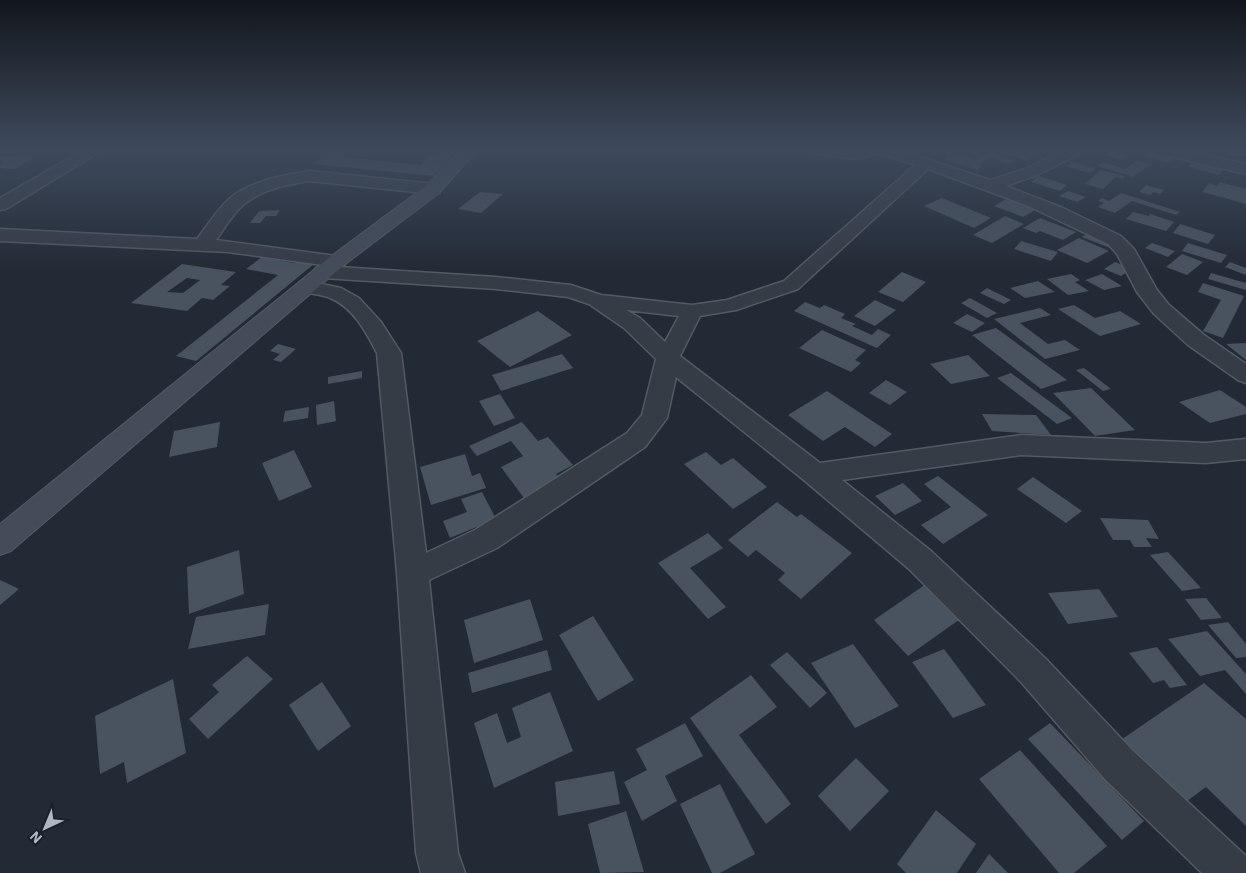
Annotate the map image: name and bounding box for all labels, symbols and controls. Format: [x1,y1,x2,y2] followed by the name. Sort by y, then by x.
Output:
[20,803,70,853] north arrow
[26,827,46,847] text: N

